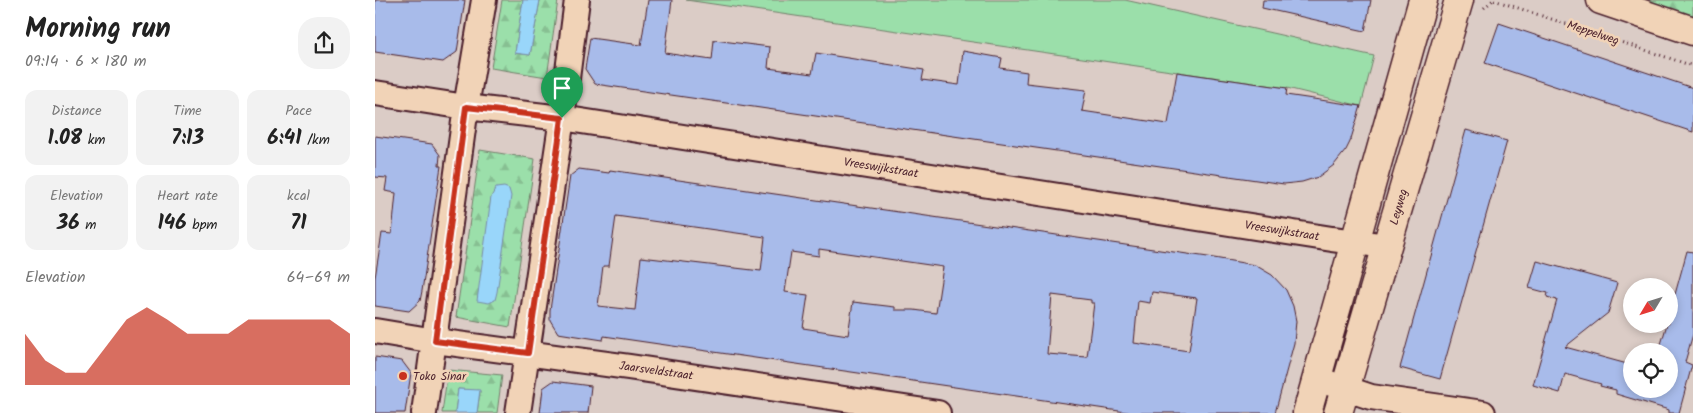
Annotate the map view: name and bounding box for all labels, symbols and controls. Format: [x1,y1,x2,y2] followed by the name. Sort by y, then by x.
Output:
[25,7,171,52] text: Morning run
[1564,16,1622,50] street label: Meppelweg
[298,17,350,69] button: share
[25,49,147,74] text: 09:14 · 6 × 180 m
[541,67,583,118] pin
[548,74,576,102] icon: arrive
[51,100,102,122] text: Distance
[173,100,202,122] text: Time
[285,100,312,122] text: Pace
[48,122,82,155] text: 1.08
[171,122,204,155] text: 7:13
[267,122,302,155] text: 6:41
[82,129,105,151] text: km
[302,129,330,151] text: /km
[842,153,920,183] street label: Vreeswijkstraat
[50,185,103,207] text: Elevation
[157,185,218,207] text: Heart rate
[287,185,310,207] text: kcal
[1385,186,1413,227] street label: Leyweg
[57,207,80,240] text: 36
[158,207,187,240] text: 146
[290,207,307,240] text: 71
[80,214,96,236] text: m
[187,214,217,236] text: bpm
[1243,216,1321,246] street label: Vreeswijkstraat
[25,265,86,290] text: Elevation
[287,265,350,290] text: 64–69 m
[1623,278,1677,332] north arrow
[1623,278,1678,398] map controls
[1623,343,1678,398] button: locate
[618,356,695,386] street label: Jaarsveldstraat
[413,367,467,386] place label: Toko Sinar
[397,370,409,382] marker: Toko Sinar

